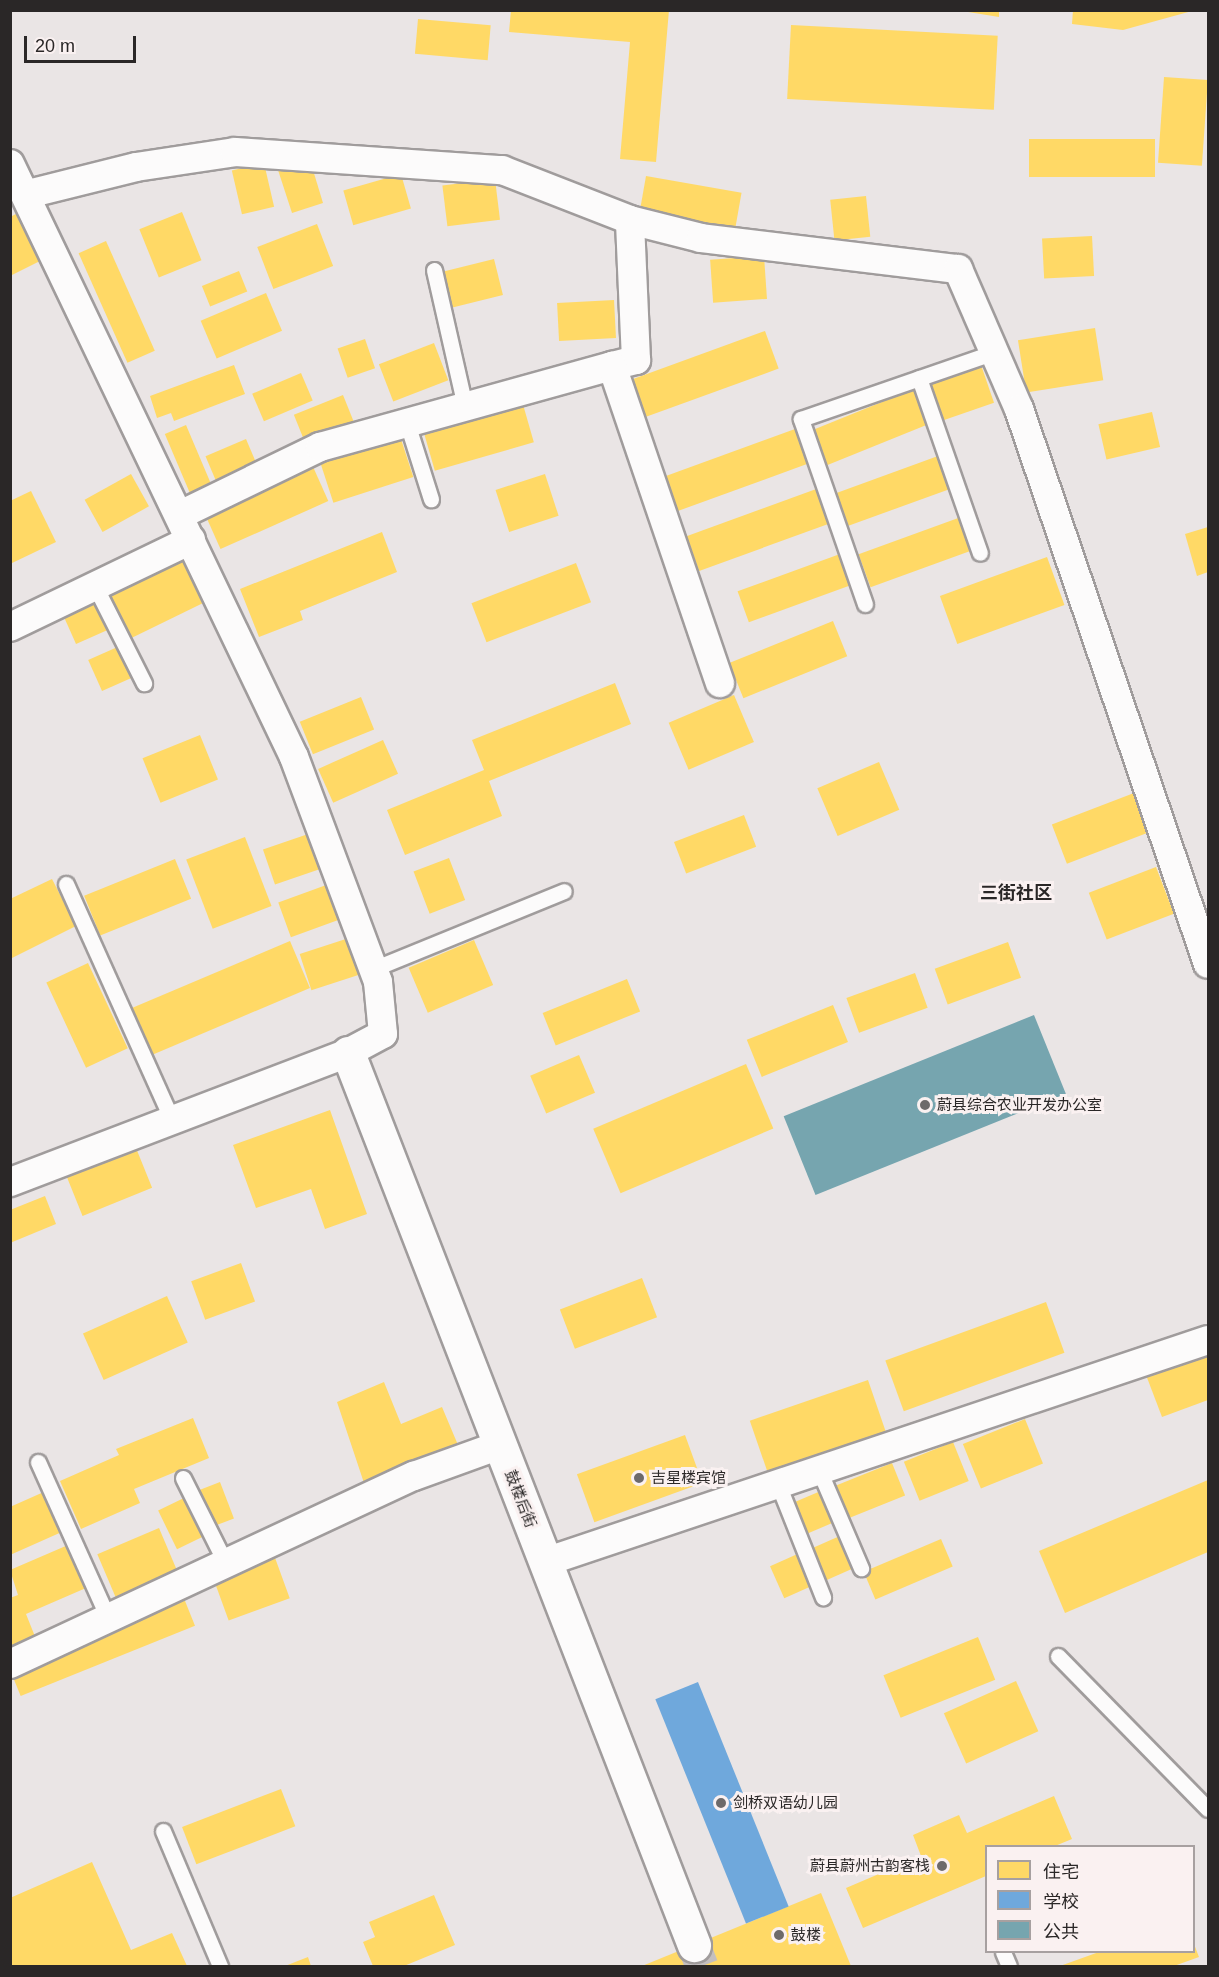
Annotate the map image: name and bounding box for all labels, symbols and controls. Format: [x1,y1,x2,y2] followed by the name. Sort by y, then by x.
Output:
[27,24,140,62] scale bar
[35,36,75,56] text: 20 m
[980,882,1052,904] district label: 三街社区
[937,1096,1102,1114] place label: 蔚县综合农业开发办公室
[918,1098,932,1112] marker: 蔚县综合农业开发办公室
[502,1468,540,1530] street label: 鼓楼后街
[651,1469,726,1487] place label: 吉星楼宾馆
[632,1471,646,1485] marker: 吉星楼宾馆
[733,1794,838,1812] place label: 剑桥双语幼儿园
[714,1796,728,1810] marker: 剑桥双语幼儿园
[985,1845,1195,1953] legend
[810,1857,930,1875] place label: 蔚县蔚州古韵客栈
[935,1859,949,1873] marker: 蔚县蔚州古韵客栈
[1043,1862,1079,1882] text: 住宅
[1043,1892,1079,1912] text: 学校
[1043,1922,1079,1942] text: 公共
[791,1926,821,1944] place label: 鼓楼
[772,1928,786,1942] marker: 鼓楼

